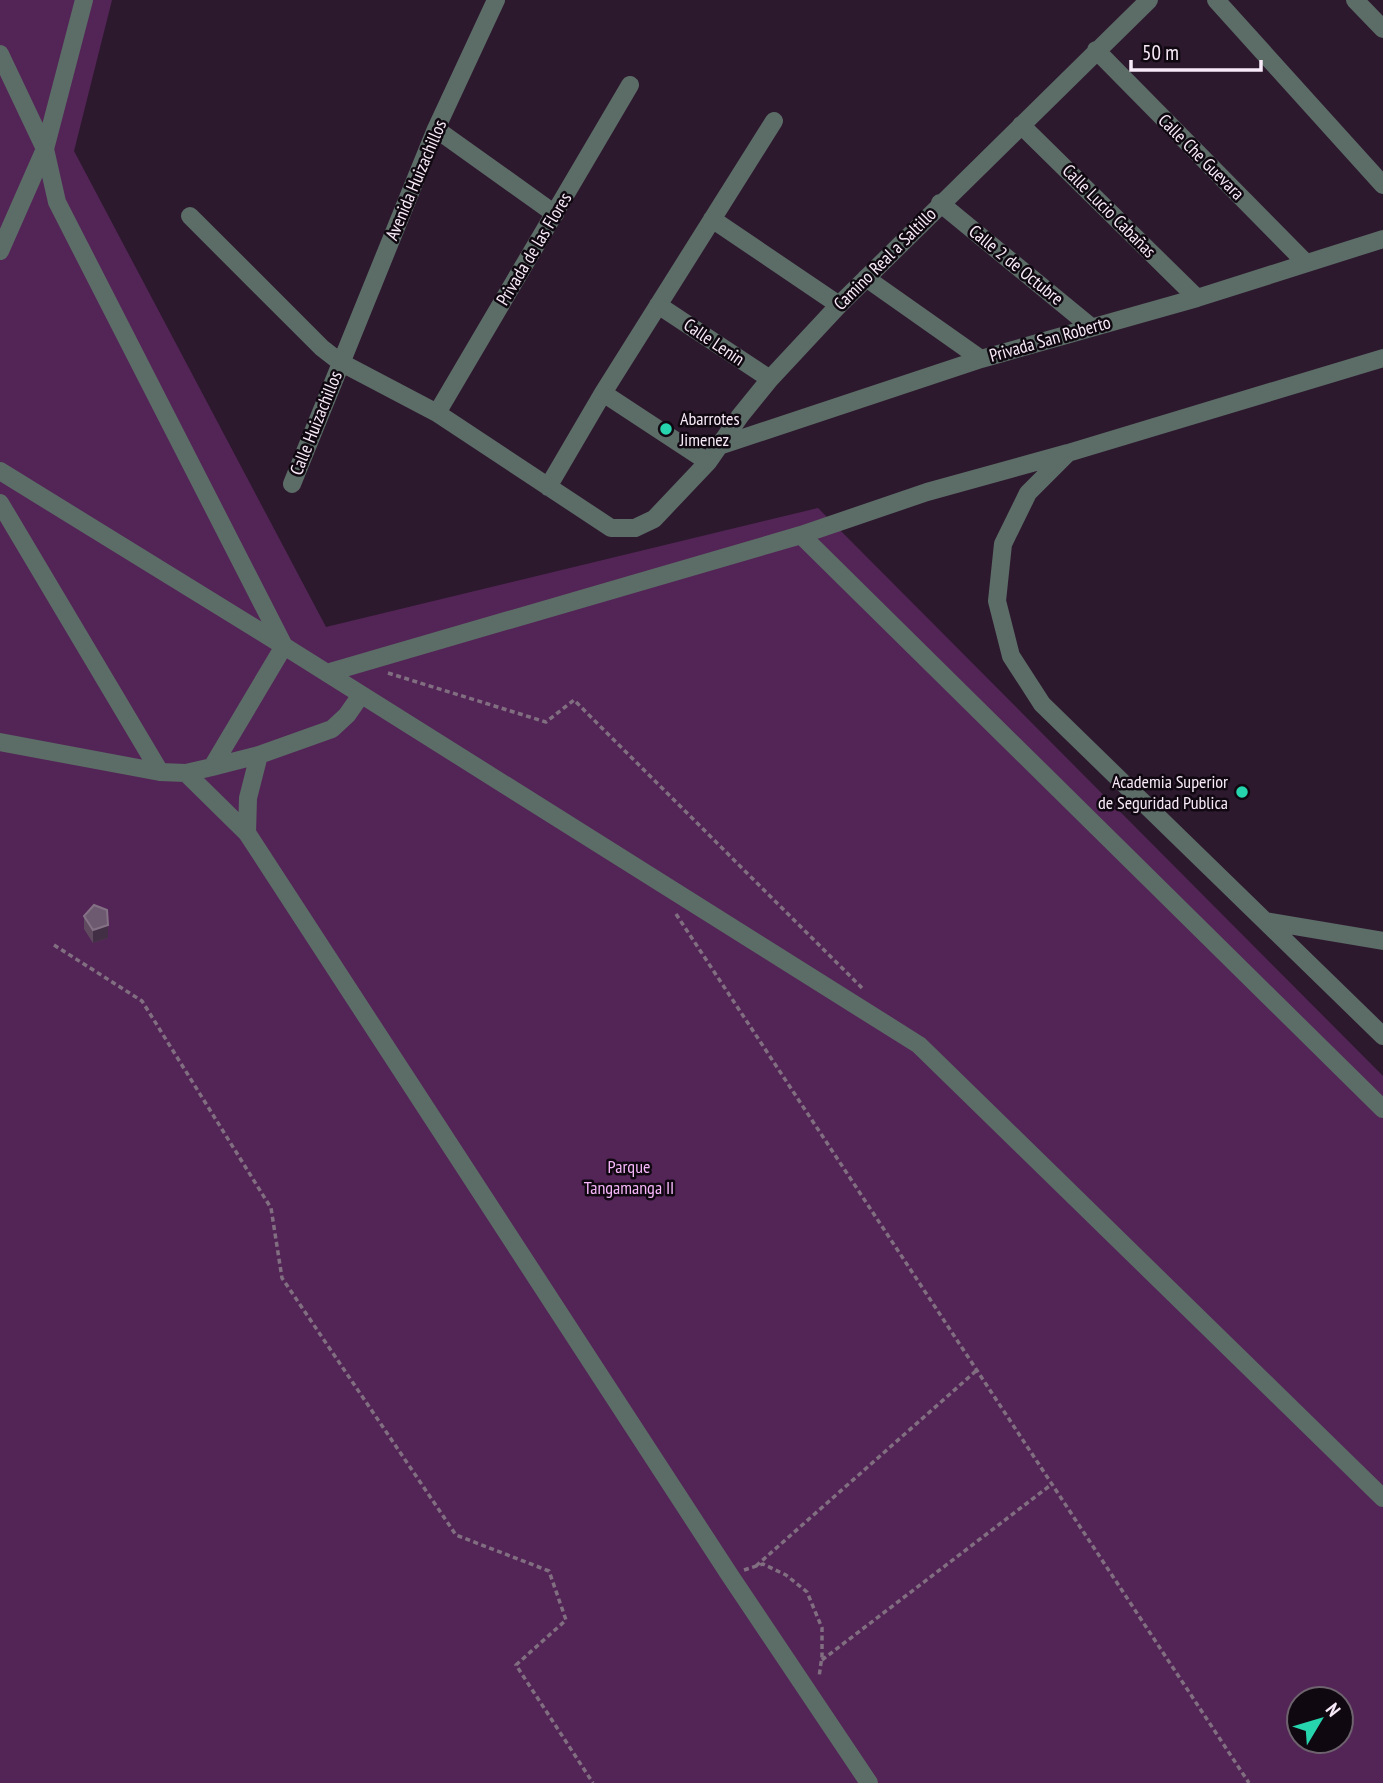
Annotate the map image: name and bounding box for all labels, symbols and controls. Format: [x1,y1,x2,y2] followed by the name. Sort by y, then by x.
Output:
[1131,28,1260,72] scale bar
[1142,39,1179,66] text: 50 m
[1153,109,1249,205] street label: Calle Che Guevara
[380,116,451,243] street label: Avenida Huizachillos
[1058,159,1161,262] street label: Calle Lucio Cabañas
[491,188,576,309] street label: Privada de las Flores
[828,202,941,315] street label: Camino Real a Saltillo
[964,219,1068,310] street label: Calle 2 de Octubre
[987,310,1113,367] street label: Privada San Roberto
[679,313,749,370] street label: Calle Lenin
[284,367,347,478] street label: Calle Huizachillos
[679,407,740,451] place label: Abarrotes Jimenez
[658,421,674,437] marker: Abarrotes Jimenez
[1098,770,1228,814] place label: Academia Superior de Seguridad Publica
[1234,784,1250,800] marker: Academia Superior de Seguridad Publica
[584,1155,674,1199] park label: Parque Tangamanga II
[1285,1685,1355,1755] north arrow
[1321,1698,1346,1721] text: N

